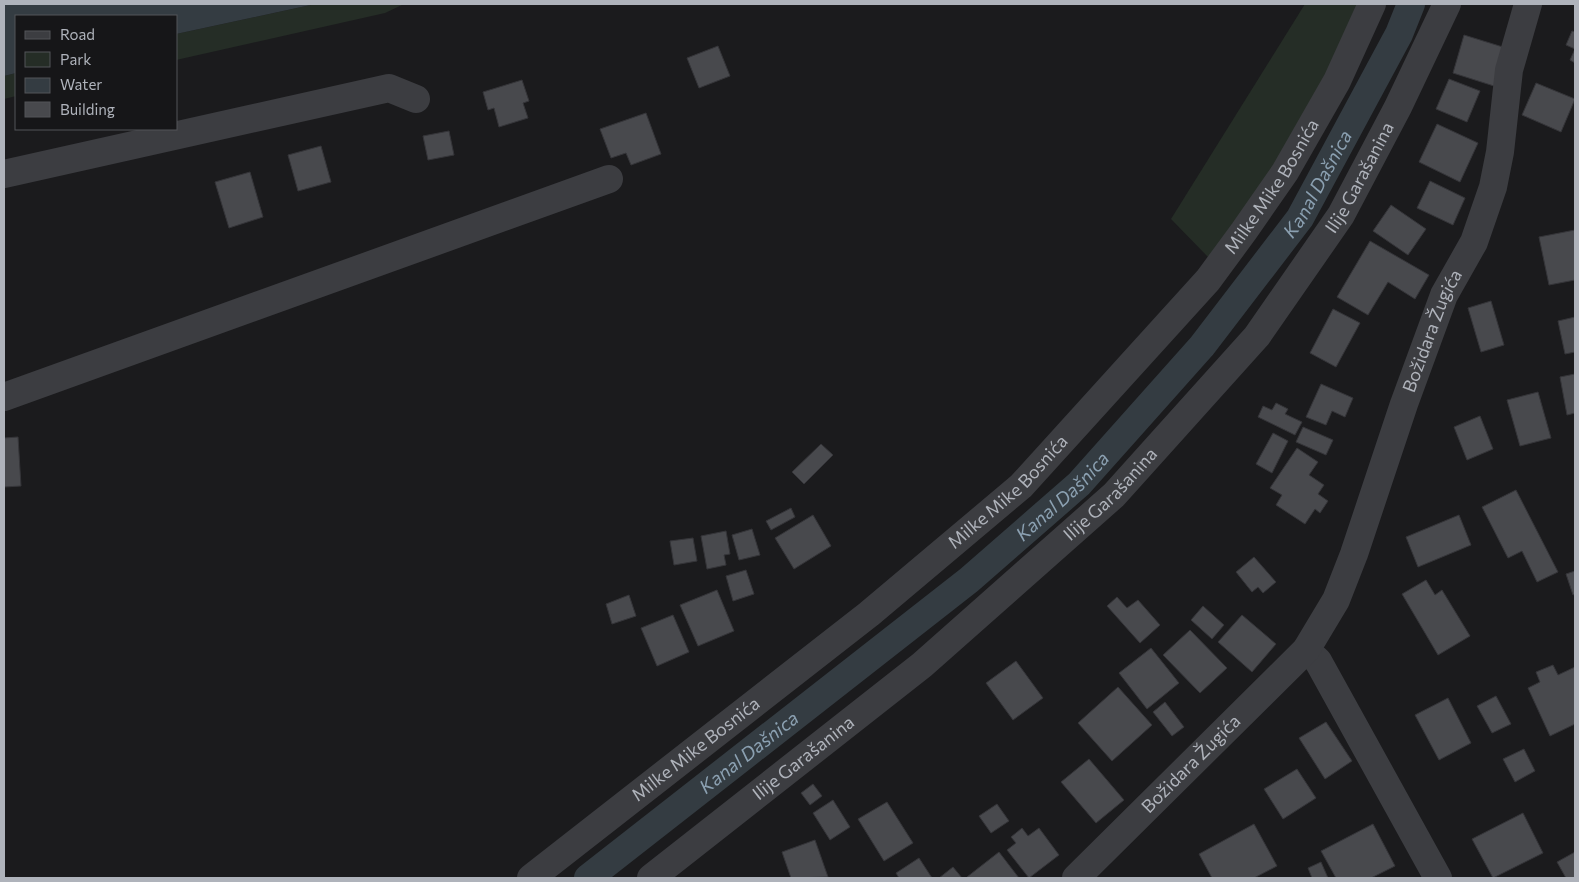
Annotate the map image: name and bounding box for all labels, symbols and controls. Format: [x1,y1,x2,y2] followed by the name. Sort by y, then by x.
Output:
[15,15,178,130] legend
[60,25,95,43] text: Road
[60,50,91,68] text: Park
[60,75,102,93] text: Water
[60,100,115,118] text: Building
[1219,115,1323,258] street label: Milke Mike Bosnića
[1320,118,1398,237] street label: Ilije Garašanina
[1277,126,1356,242] water label: Kanal Dašnica
[1397,265,1466,395] street label: Božidara Žugića
[943,430,1072,553] street label: Milke Mike Bosnića
[1058,443,1161,545] street label: Ilije Garašanina
[1010,447,1113,545] water label: Kanal Dašnica
[627,692,764,805] street label: Milke Mike Bosnića
[694,706,803,798] water label: Kanal Dašnica
[1136,709,1244,817] street label: Božidara Žugića
[748,711,858,804] street label: Ilije Garašanina

